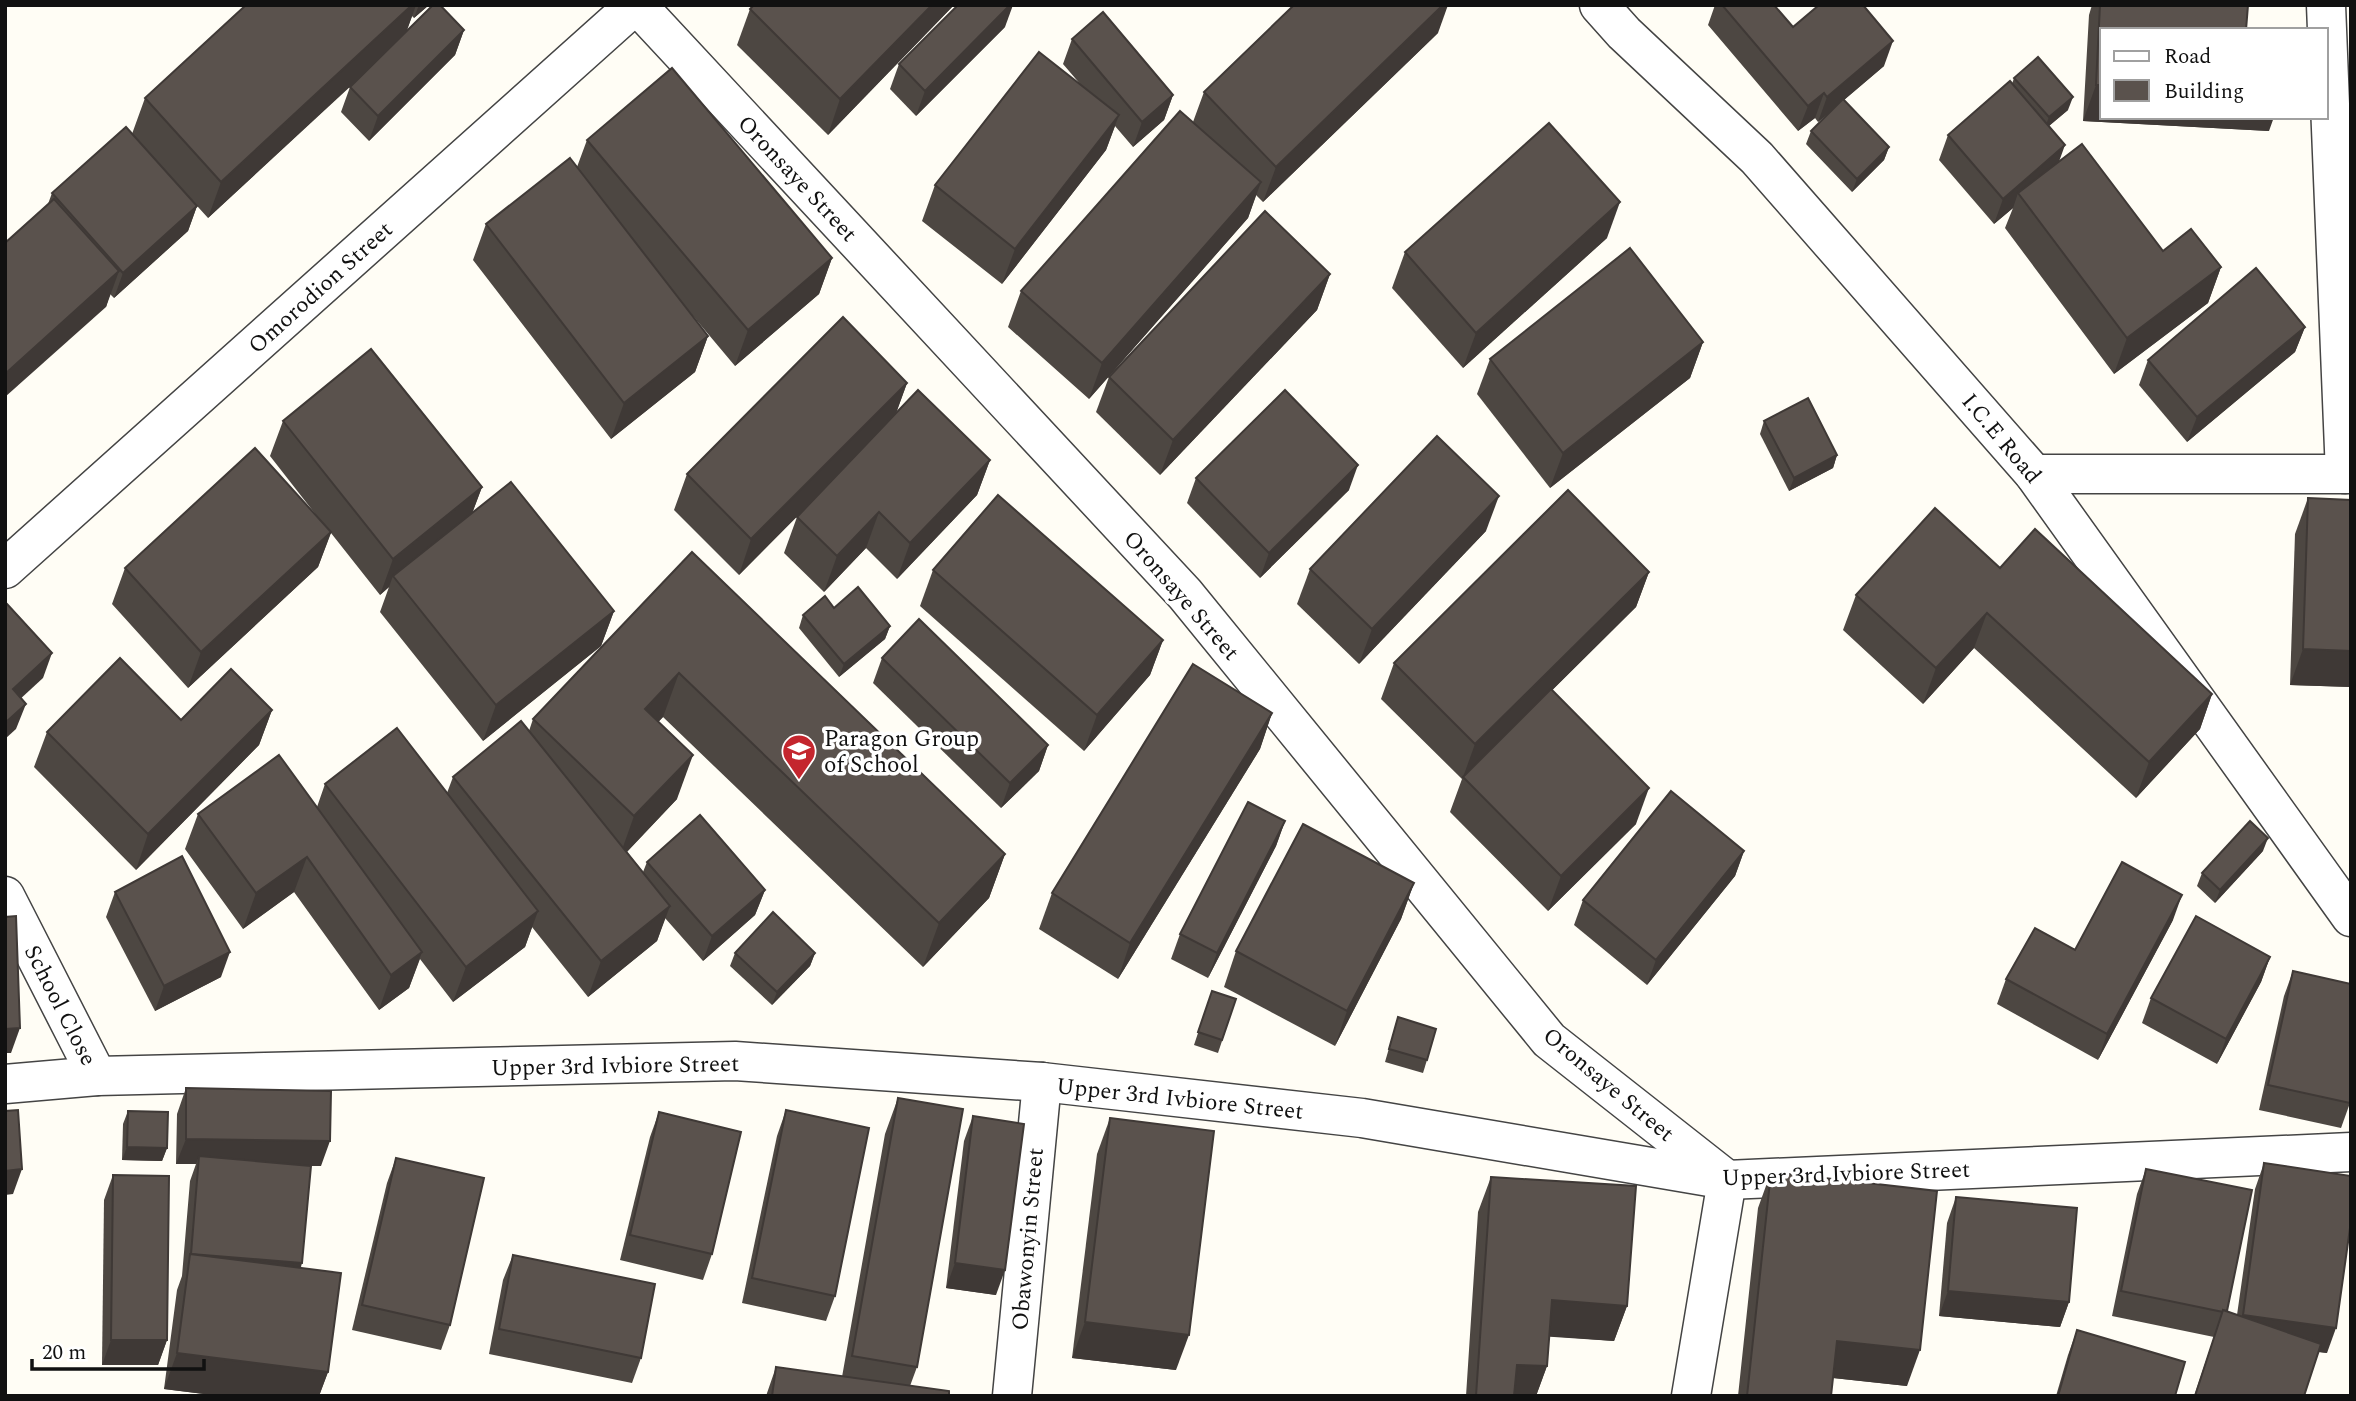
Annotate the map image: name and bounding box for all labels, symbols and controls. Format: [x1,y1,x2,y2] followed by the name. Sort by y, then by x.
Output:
[2100,28,2328,119] legend
[2164,41,2211,73] text: Road
[2164,76,2244,108] text: Building
[729,108,865,251] street label: Oronsaye Street
[241,213,401,363] street label: Omorodion Street
[1952,386,2049,492] street label: I.C.E Road
[1114,523,1247,669] street label: Oronsaye Street
[824,722,979,783] place label: Paragon Group of School
[780,732,818,781] school or university icon: Paragon Group of School
[14,939,105,1072] street label: School Close
[1534,1019,1682,1151] street label: Oronsaye Street
[490,1047,740,1086] street label: Upper 3rd Ivbiore Street
[1054,1069,1305,1130] street label: Upper 3rd Ivbiore Street
[1003,1146,1054,1332] street label: Obawonyin Street
[1721,1153,1971,1196] street label: Upper 3rd Ivbiore Street
[32,1328,203,1372] scale bar
[42,1337,86,1369] text: 20 m

